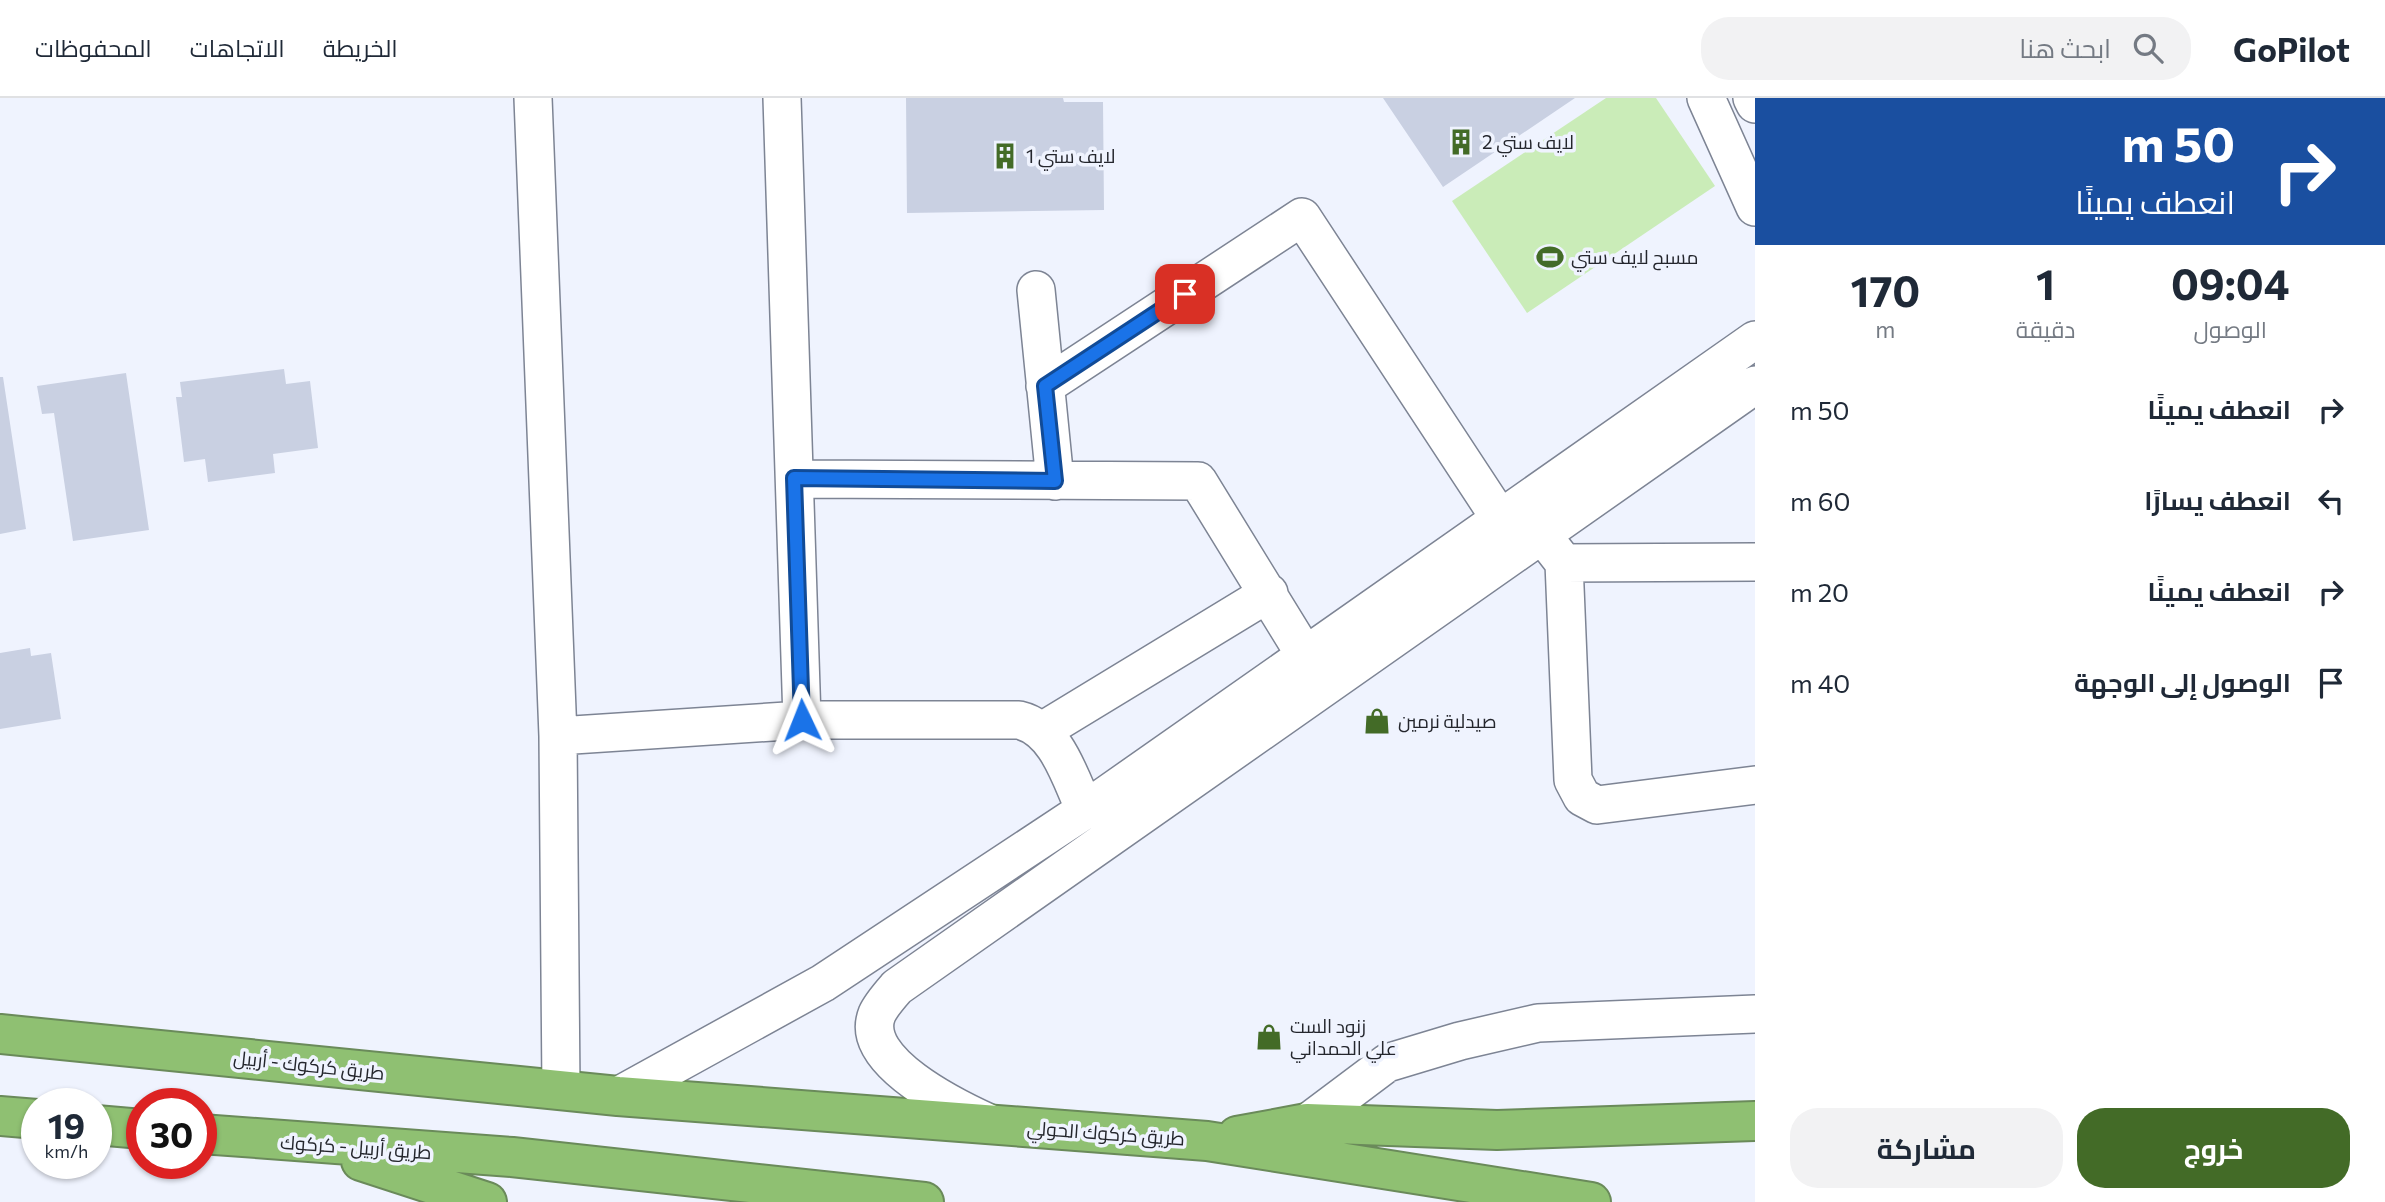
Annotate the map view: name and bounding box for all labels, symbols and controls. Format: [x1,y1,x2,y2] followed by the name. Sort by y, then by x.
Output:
[1701,17,2191,80] search box
[2233,28,2350,69] text: GoPilot
[2129,29,2167,67] icon: search
[2019,32,2111,63] text: ابحث هنا
[35,33,152,62] text: المحفوظات
[190,33,285,62] text: الاتجاهات
[323,33,398,62] text: الخريطة
[2122,112,2235,172] text: 50 m
[2259,126,2350,217] icon: right
[1446,127,1476,157] building icon: لايف ستي 2
[1482,130,1574,157] place label: لايف ستي 2
[990,141,1020,171] building icon: لايف ستي 1
[1026,144,1116,171] place label: لايف ستي 1
[2075,181,2235,221] text: انعطف يمينًا
[1535,242,1565,272] sports icon: مسبح لايف ستي
[1571,245,1699,272] place label: مسبح لايف ستي
[2036,257,2055,309] text: 1
[2171,257,2290,309] text: 09:04
[1155,264,1215,324] pin
[1850,264,1920,316] text: 170
[1166,275,1204,313] icon: arrive
[1875,315,1895,343] text: m
[2016,315,2075,343] text: دقيقة
[2194,315,2267,343] text: الوصول
[2312,391,2350,429] icon: right
[2147,393,2291,424] text: انعطف يمينًا
[1790,394,1850,425] text: 50 m
[2312,482,2350,520] icon: left
[2144,484,2291,515] text: انعطف يسارًا
[1790,485,1850,516] text: 60 m
[2312,573,2350,611] icon: right
[2147,575,2291,606] text: انعطف يمينًا
[1790,576,1849,607] text: 20 m
[2312,664,2350,702] icon: arrive
[2074,666,2291,697] text: الوصول إلى الوجهة
[1790,667,1850,698] text: 40 m
[765,683,839,757] position arrow
[1362,706,1392,736] shop icon: صيدلية نرمين
[1398,709,1497,733] place label: صيدلية نرمين
[1290,1014,1397,1063] place label: زنود الست علي الحمداني
[1254,1022,1284,1052] shop icon: زنود الست علي الحمداني
[232,1045,386,1086] street label: طريق كركوك - أربيل
[126,1088,217,1179] speed limit sign: 30
[48,1103,85,1146] text: 19
[1790,1108,2063,1188] button: مشاركة
[2077,1108,2350,1188] button: خروج
[1026,1116,1186,1153] street label: طريق كركوك الحولي
[279,1130,433,1165] street label: طريق أربيل - كركوك
[45,1140,88,1162] text: km/h

